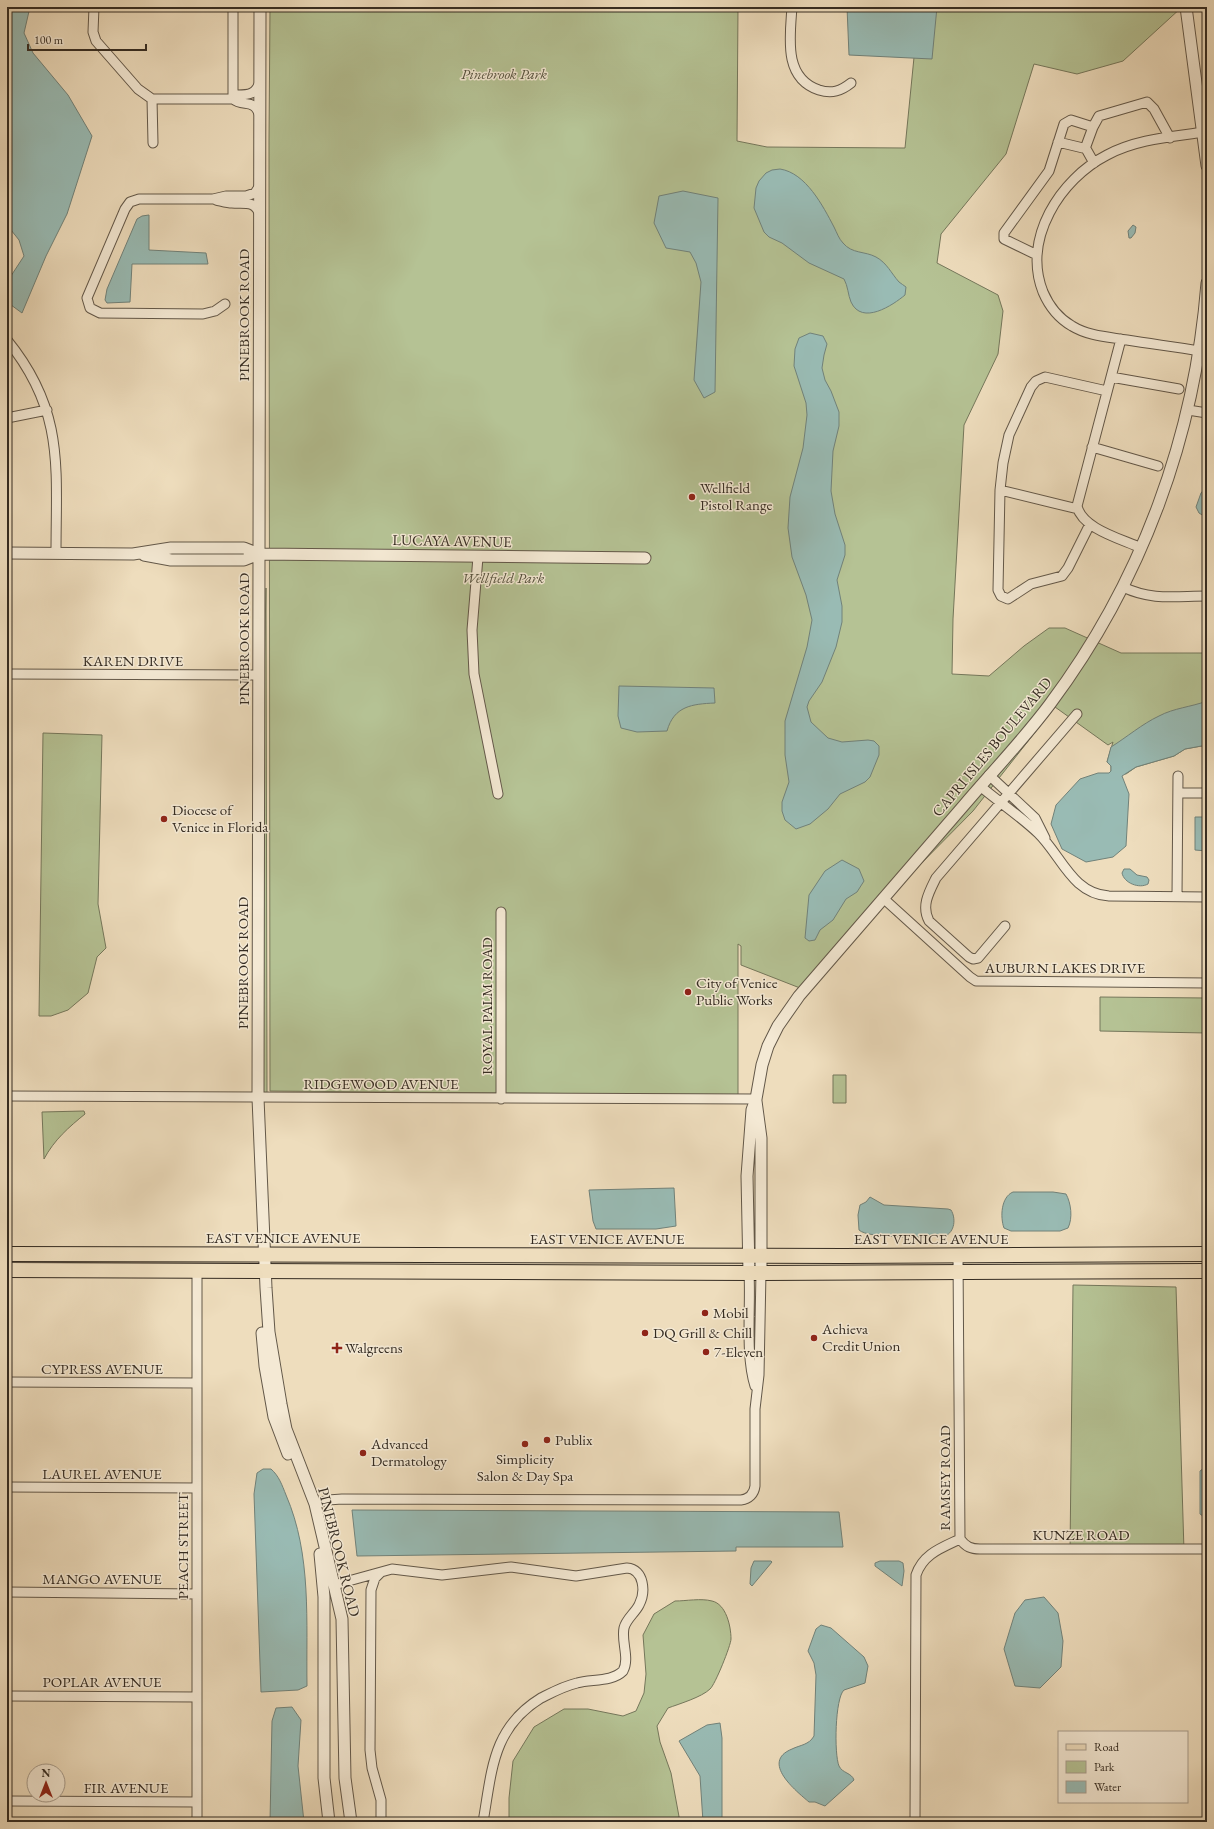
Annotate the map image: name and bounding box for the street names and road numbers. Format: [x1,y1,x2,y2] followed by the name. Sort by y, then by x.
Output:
[234,249,253,381] street label: PINEBROOK ROAD
[392,530,512,551] street label: LUCAYA AVENUE
[234,573,253,705] street label: PINEBROOK ROAD
[83,651,184,670] street label: KAREN DRIVE
[928,673,1056,820] street label: CAPRI ISLES BOULEVARD
[233,897,252,1029] street label: PINEBROOK ROAD
[477,937,496,1075] street label: ROYAL PALM ROAD
[984,958,1146,977] street label: AUBURN LAKES DRIVE
[303,1074,459,1093] street label: RIDGEWOOD AVENUE
[206,1228,361,1247] street label: EAST VENICE AVENUE
[530,1229,685,1248] street label: EAST VENICE AVENUE
[854,1229,1009,1248] street label: EAST VENICE AVENUE
[41,1359,164,1378] street label: CYPRESS AVENUE
[935,1425,954,1531] street label: RAMSEY ROAD
[42,1464,162,1483] street label: LAUREL AVENUE
[314,1485,365,1619] street label: PINEBROOK ROAD
[173,1491,192,1600] street label: PEACH STREET
[1032,1525,1130,1544] street label: KUNZE ROAD
[42,1569,162,1588] street label: MANGO AVENUE
[42,1672,162,1691] street label: POPLAR AVENUE
[84,1778,169,1797] street label: FIR AVENUE

